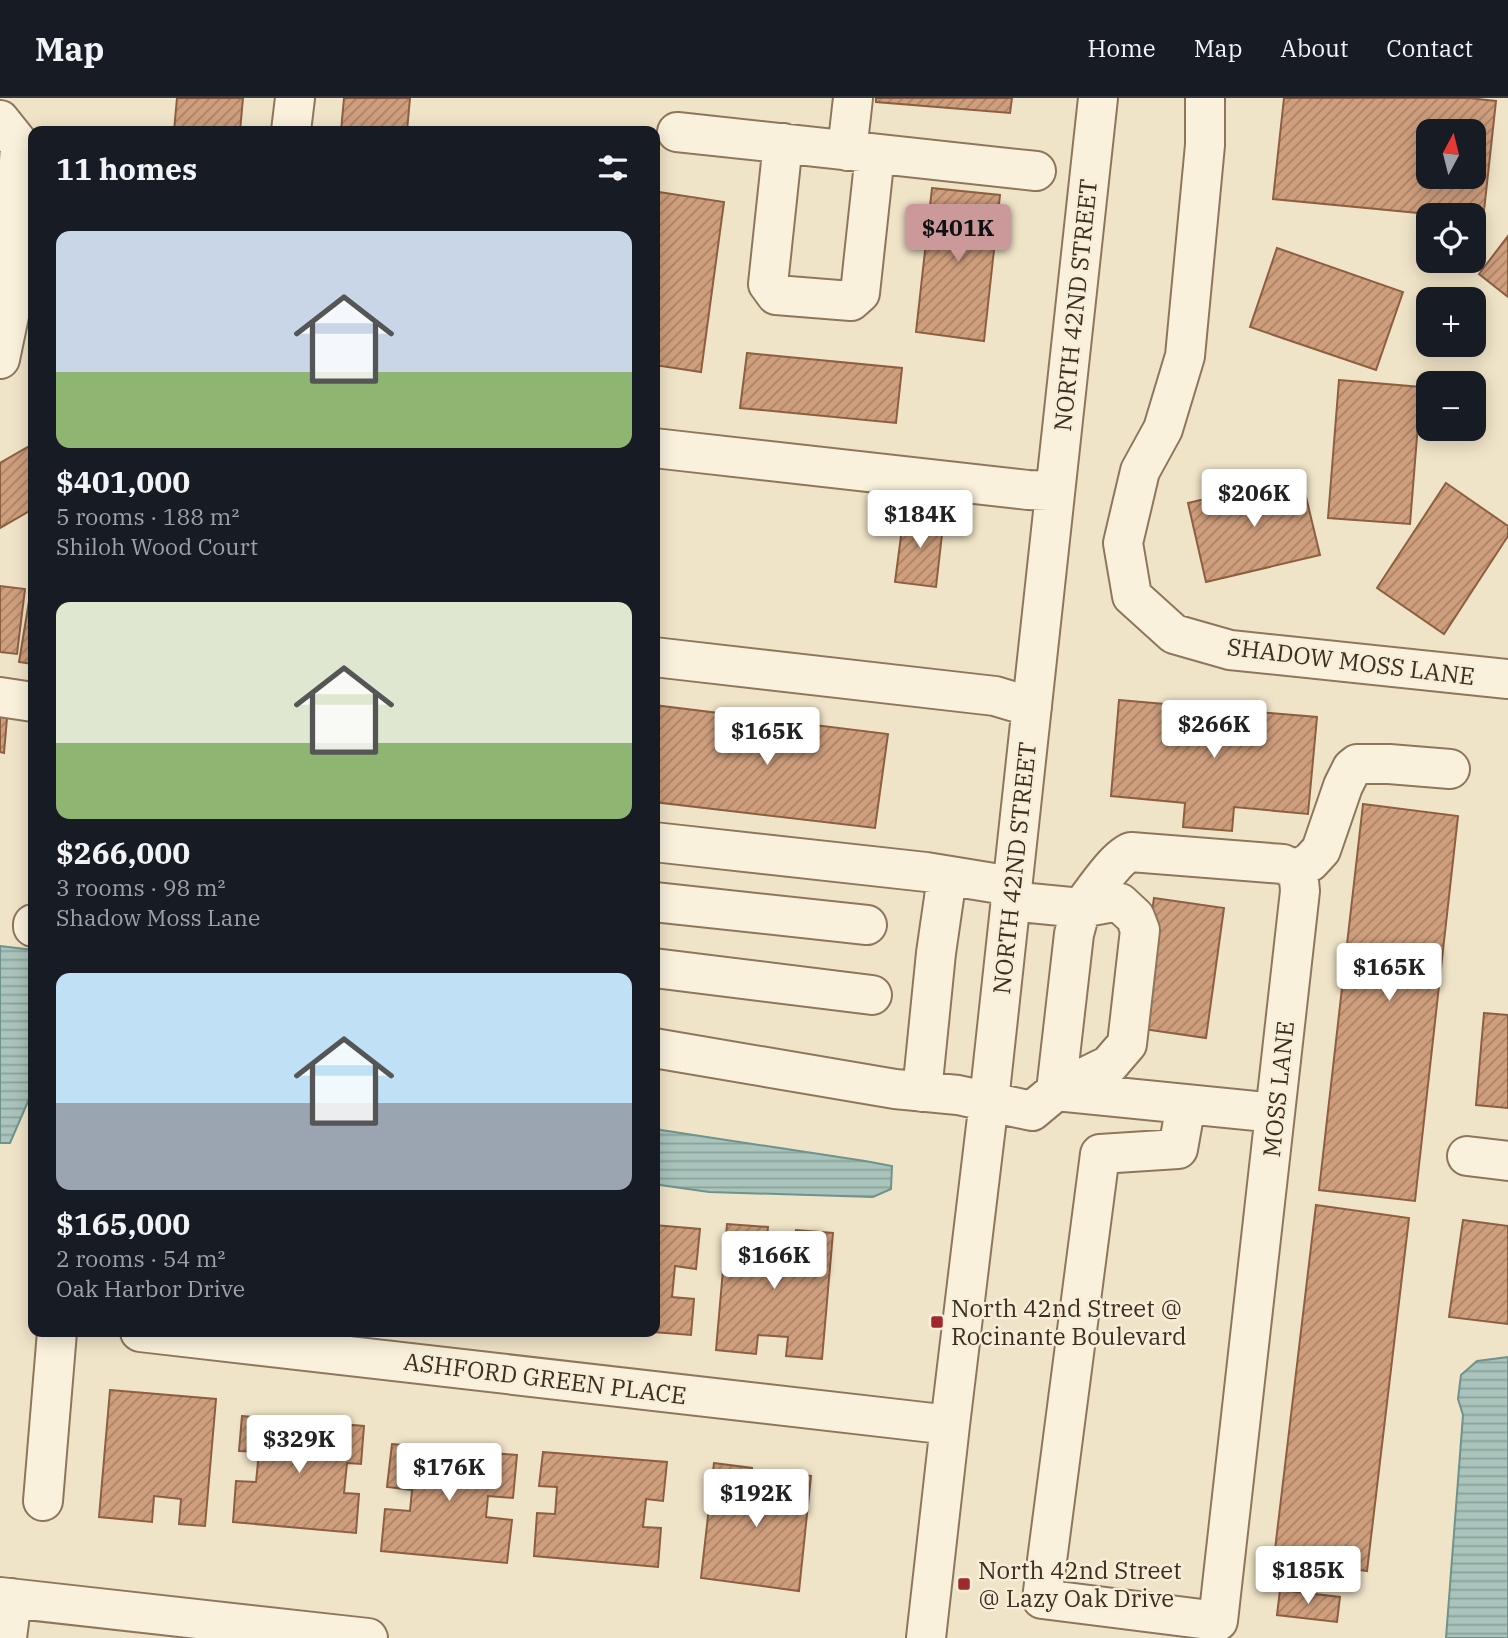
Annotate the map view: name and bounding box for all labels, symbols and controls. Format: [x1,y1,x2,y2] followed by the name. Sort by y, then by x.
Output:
[35,27,104,70] text: Map
[1088,32,1156,64] text: Home
[1194,32,1242,64] text: Map
[1280,32,1348,64] text: About
[1386,32,1473,64] text: Contact
[1416,119,1486,189] north arrow
[1416,119,1486,441] map controls
[56,149,197,188] text: 11 homes
[594,149,632,187] icon: filters
[1046,177,1104,433] street label: NORTH 42ND STREET
[1416,203,1486,273] button: locate
[909,204,1007,264] pin: $401K
[922,212,994,242] text: $401K
[281,276,407,402] icon: home
[1416,287,1486,357] button: +
[1416,371,1486,441] button: −
[56,462,190,501] text: $401,000
[1205,470,1303,529] pin: $206K
[1218,477,1290,507] text: $206K
[871,490,969,550] pin: $184K
[884,498,956,528] text: $184K
[56,501,239,531] text: 5 rooms · 188 m²
[56,531,258,561] text: Shiloh Wood Court
[1225,630,1477,692] street label: SHADOW MOSS LANE
[281,647,407,773] icon: home
[1165,700,1263,760] pin: $266K
[718,708,816,767] pin: $165K
[1178,708,1250,738] text: $266K
[731,715,803,745] text: $165K
[985,740,1043,996] street label: NORTH 42ND STREET
[56,833,190,872] text: $266,000
[56,872,226,902] text: 3 rooms · 98 m²
[56,902,260,932] text: Shadow Moss Lane
[1340,944,1438,1003] pin: $165K
[1353,951,1425,981] text: $165K
[281,1018,407,1144] icon: home
[1255,1019,1301,1159] street label: MOSS LANE
[56,1204,190,1243] text: $165,000
[725,1232,823,1291] pin: $166K
[738,1239,810,1269] text: $166K
[56,1243,226,1273] text: 2 rooms · 54 m²
[56,1273,245,1303] text: Oak Harbor Drive
[951,1292,1187,1352] place label: North 42nd Street @ Rocinante Boulevard
[929,1314,945,1330] marker: North 42nd Street @ Rocinante Boulevard
[402,1345,688,1411] street label: ASHFORD GREEN PLACE
[250,1416,348,1475] pin: $329K
[263,1423,335,1453] text: $329K
[400,1444,498,1503] pin: $176K
[413,1451,485,1481] text: $176K
[707,1470,805,1529] pin: $192K
[720,1477,792,1507] text: $192K
[1259,1546,1357,1606] pin: $185K
[978,1554,1182,1614] place label: North 42nd Street @ Lazy Oak Drive
[1272,1554,1344,1584] text: $185K
[956,1576,972,1592] marker: North 42nd Street @ Lazy Oak Drive

